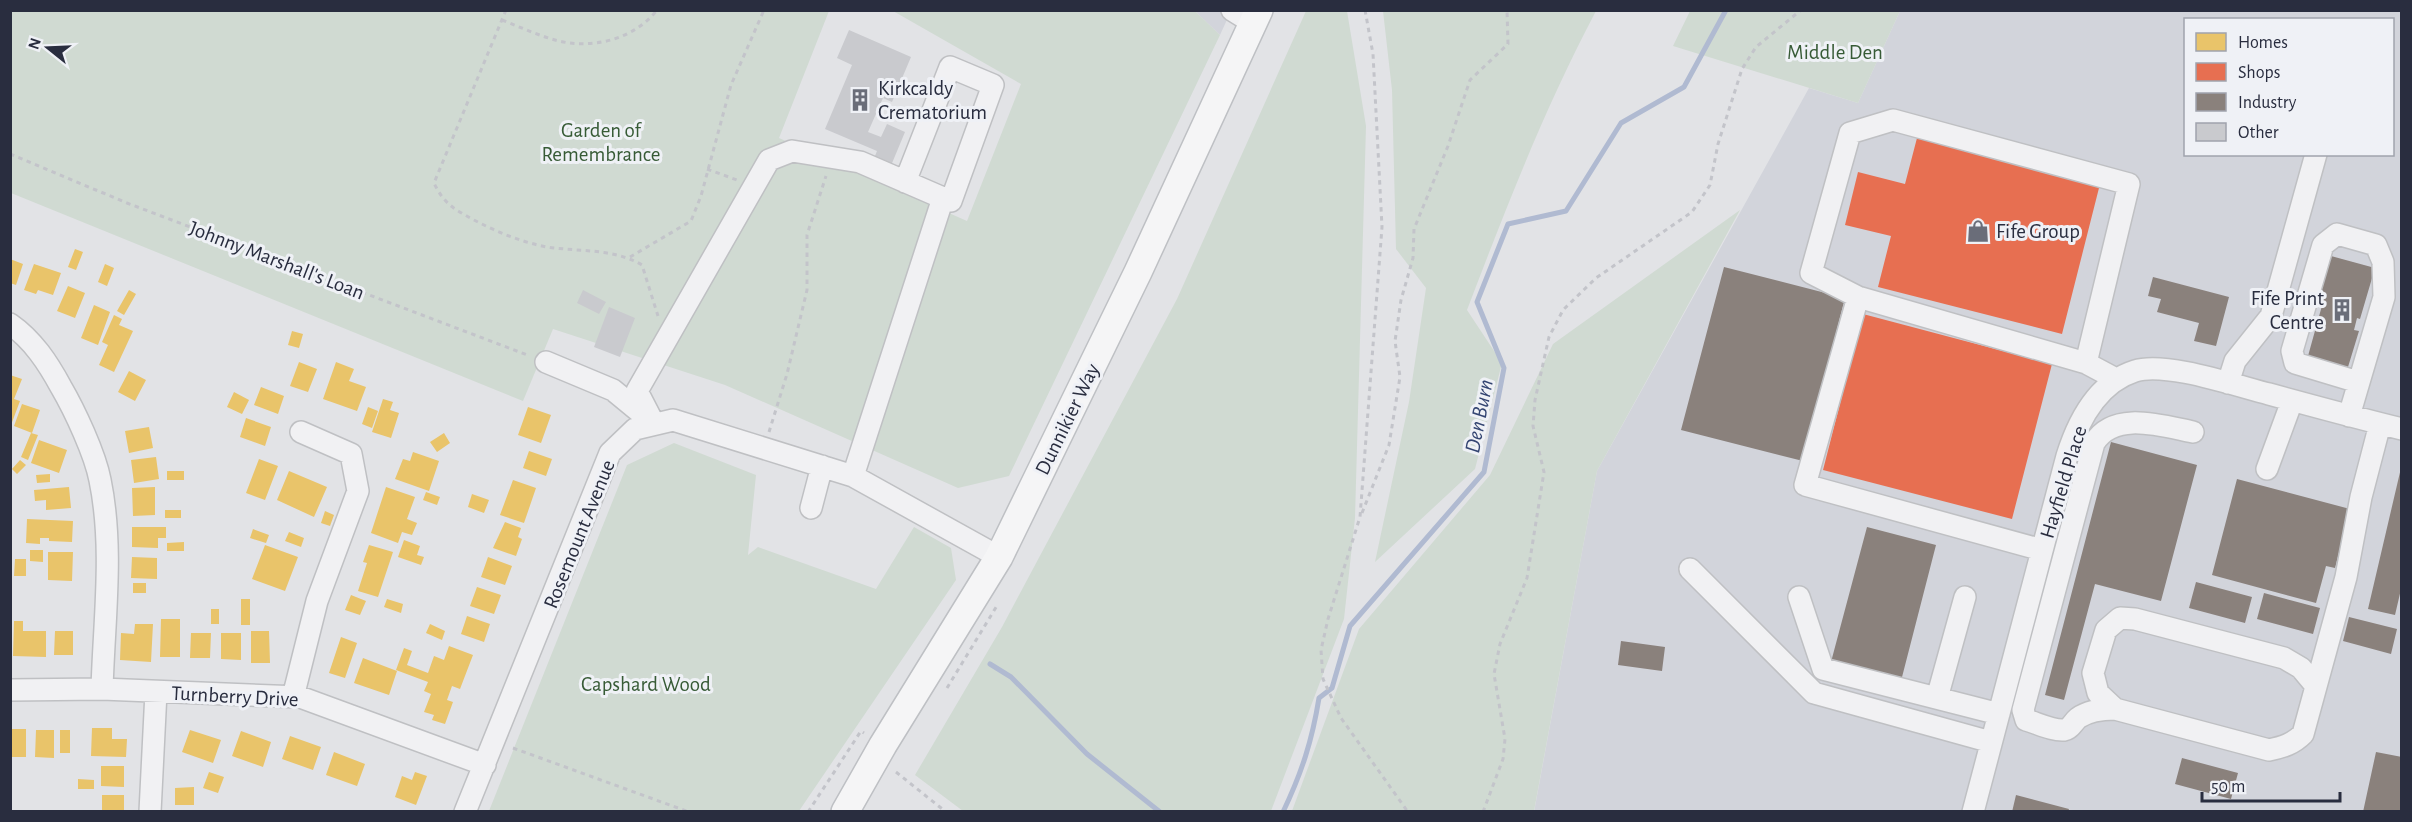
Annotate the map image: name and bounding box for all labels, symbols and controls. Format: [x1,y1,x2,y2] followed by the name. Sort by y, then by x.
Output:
[18,18,78,78] north arrow
[2184,18,2394,156] legend
[2238,34,2288,52] text: Homes
[25,36,44,51] text: N
[1787,42,1883,63] park label: Middle Den
[2238,64,2280,82] text: Shops
[878,78,987,123] place label: Kirkcaldy Crematorium
[847,87,873,113] building icon: Kirkcaldy Crematorium
[2238,94,2297,112] text: Industry
[541,120,661,165] park label: Garden of Remembrance
[2238,124,2279,142] text: Other
[186,217,367,304] street label: Johnny Marshall's Loan
[1965,218,1991,244] shop icon: Fife Group
[1996,221,2080,242] place label: Fife Group
[2251,288,2324,333] place label: Fife Print Centre
[2329,297,2355,323] building icon: Fife Print Centre
[1031,360,1103,478] street label: Dunnikier Way
[1461,378,1497,455] water label: Den Burn
[2036,423,2091,541] street label: Hayfield Place
[540,457,619,612] street label: Rosemount Avenue
[581,674,711,695] park label: Capshard Wood
[171,683,299,710] street label: Turnberry Drive
[2202,765,2340,803] scale bar
[2211,778,2245,796] text: 50 m

